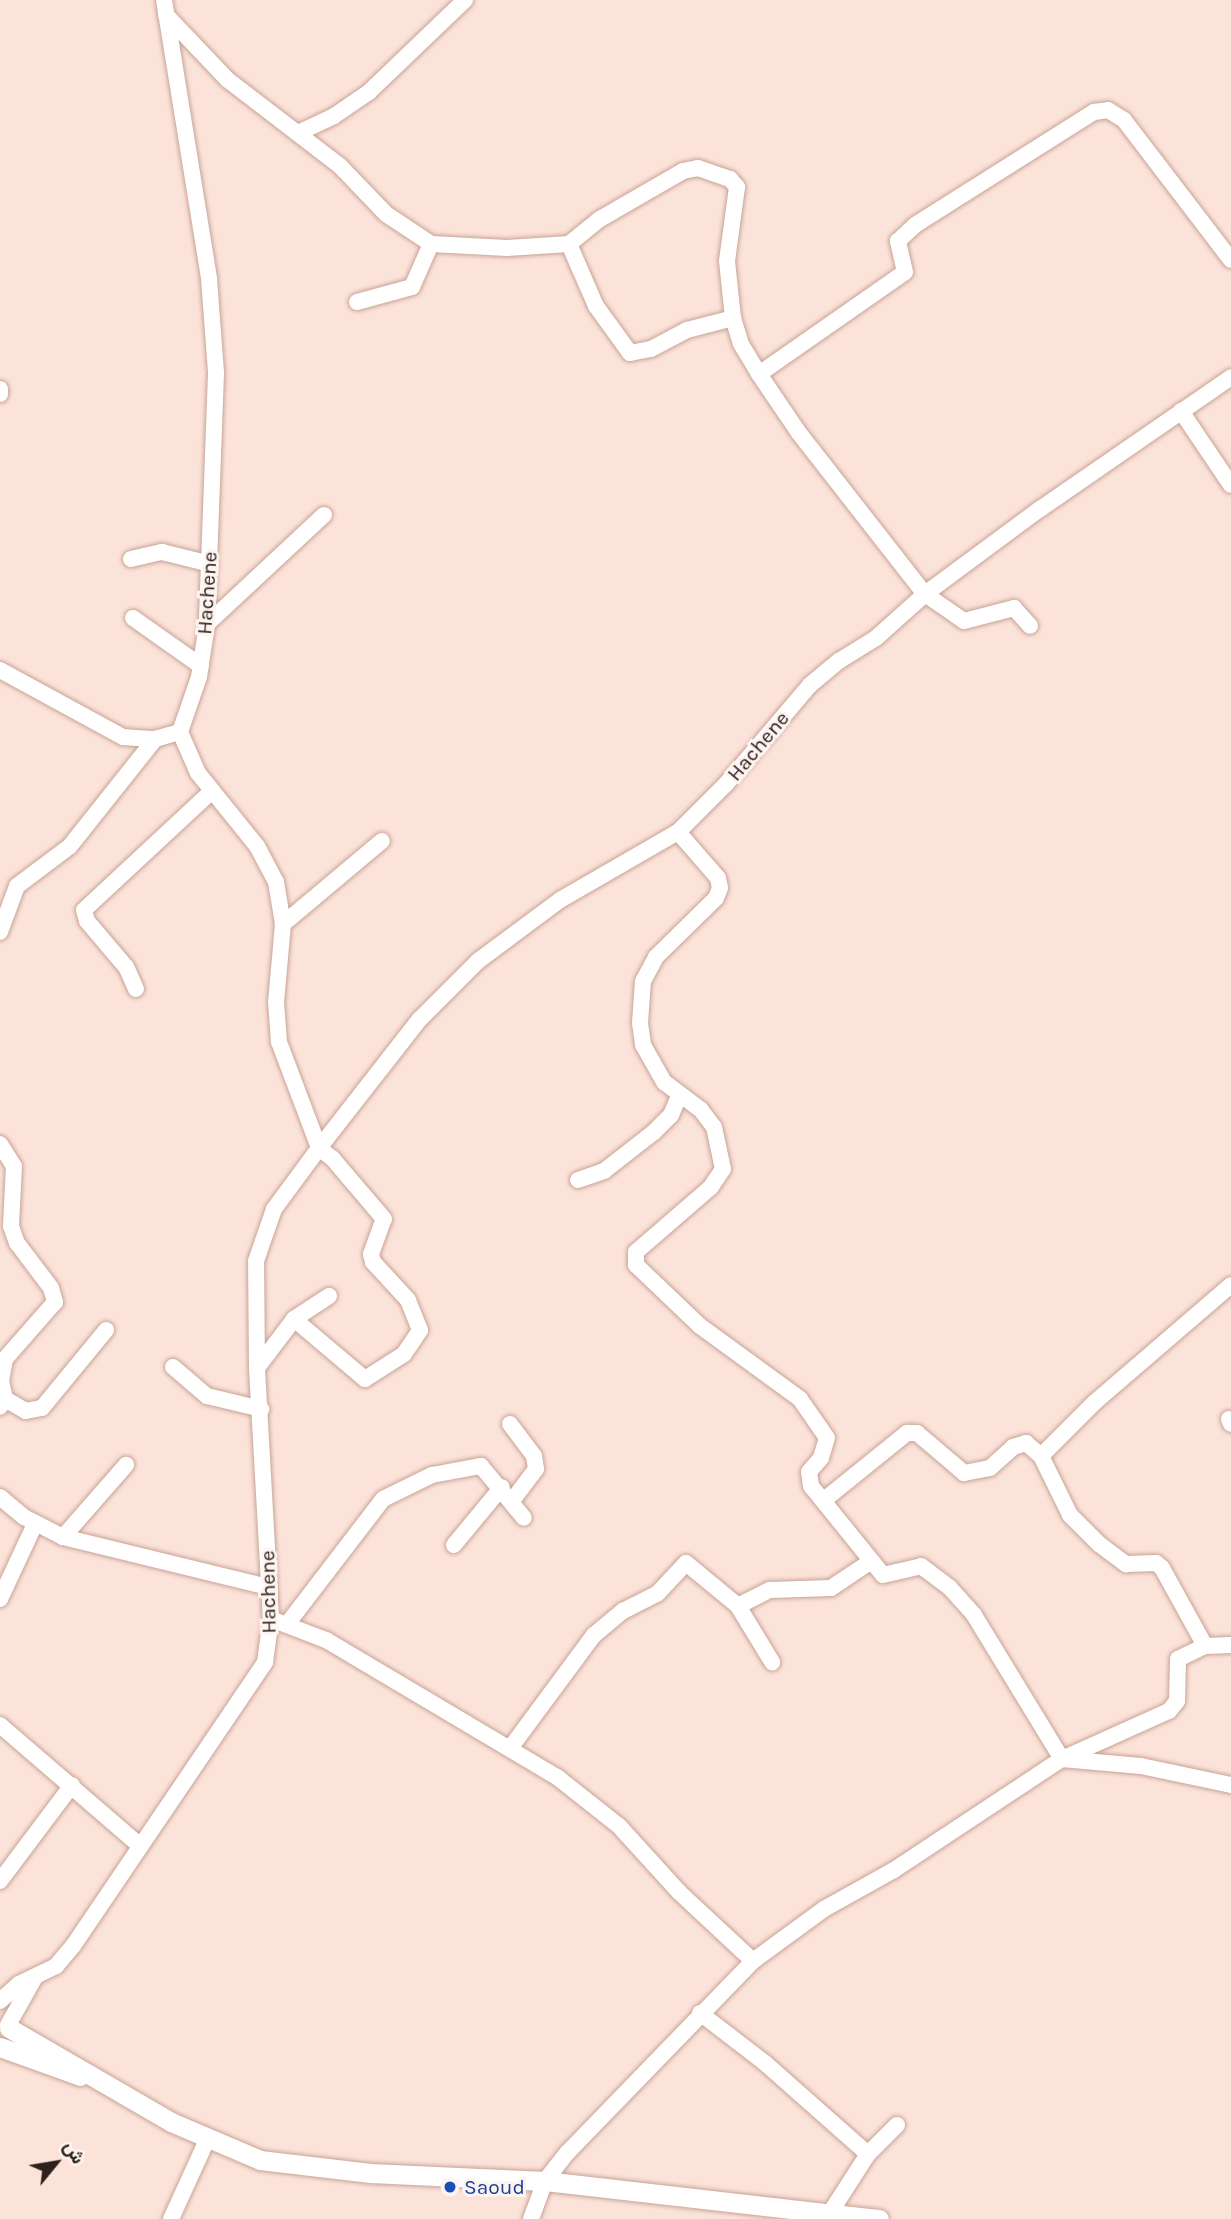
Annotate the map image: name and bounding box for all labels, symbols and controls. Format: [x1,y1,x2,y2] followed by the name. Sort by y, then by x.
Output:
[192,551,222,635] street label: Hachene
[722,706,794,786] street label: Hachene
[255,1550,281,1634] street label: Hachene
[21,2128,91,2198] north arrow
[59,2137,89,2168] text: ش
[464,2174,525,2200] place label: Saoud
[442,2179,458,2195] marker: Saoud

